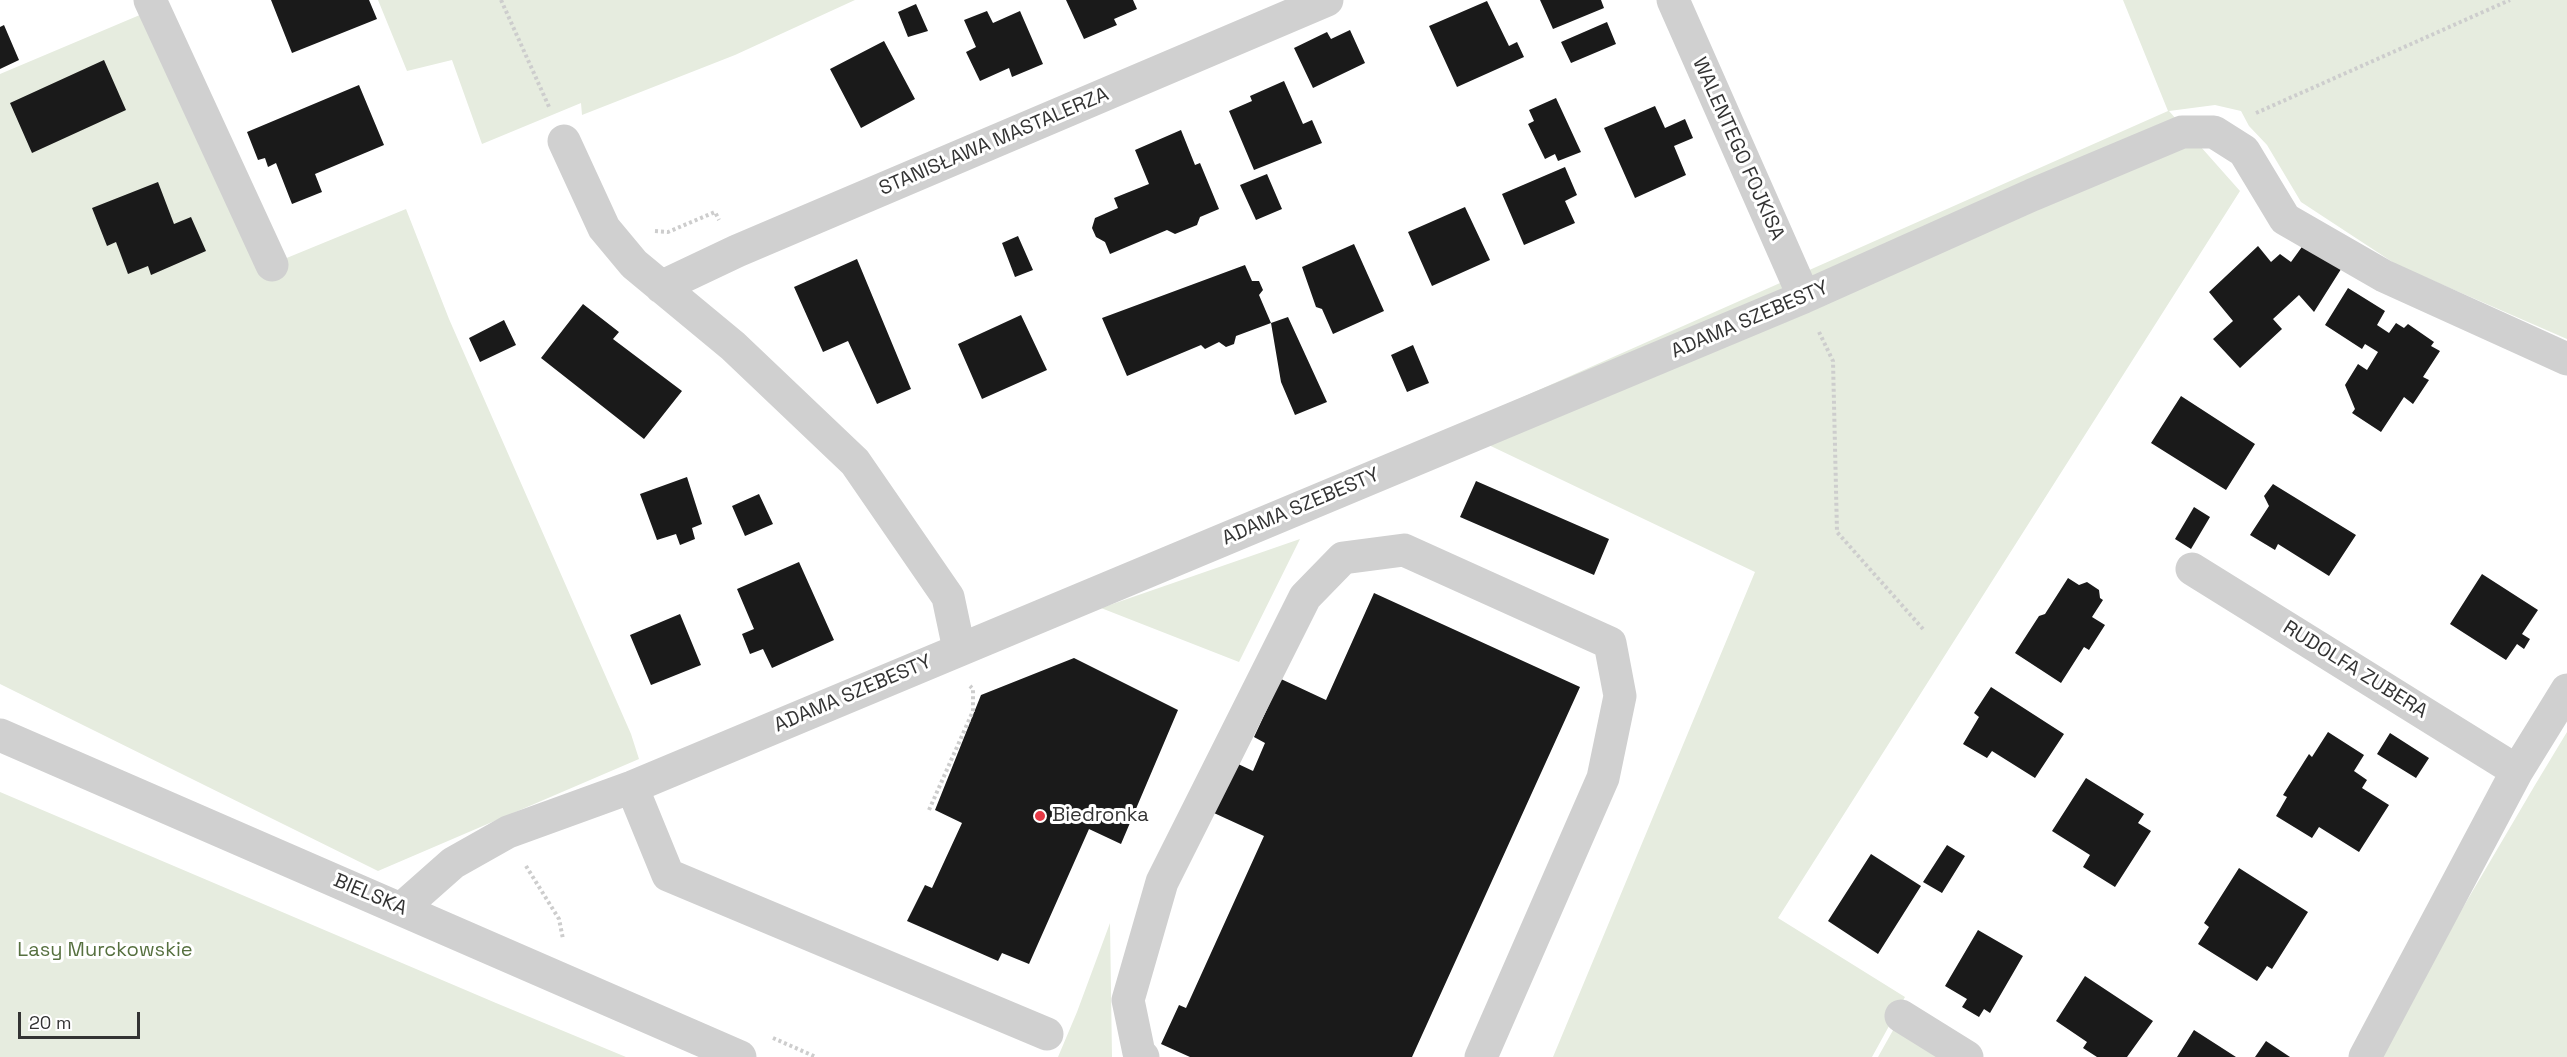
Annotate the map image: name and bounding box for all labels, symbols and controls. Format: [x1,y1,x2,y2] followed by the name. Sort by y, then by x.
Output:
[1687,54,1789,244] street label: WALENTEGO FOJKISA
[876,83,1112,201] street label: STANISŁAWA MASTALERZA
[1668,276,1832,364] street label: ADAMA SZEBESTY
[1219,463,1383,551] street label: ADAMA SZEBESTY
[2278,616,2432,724] street label: RUDOLFA ZUBERA
[771,650,935,738] street label: ADAMA SZEBESTY
[1052,804,1149,828] place label: Biedronka
[1033,809,1047,823] marker: Biedronka
[330,869,410,921] street label: BIELSKA
[17,939,193,963] park label: Lasy Murckowskie
[21,1000,142,1038] scale bar
[29,1011,72,1034] text: 20 m

